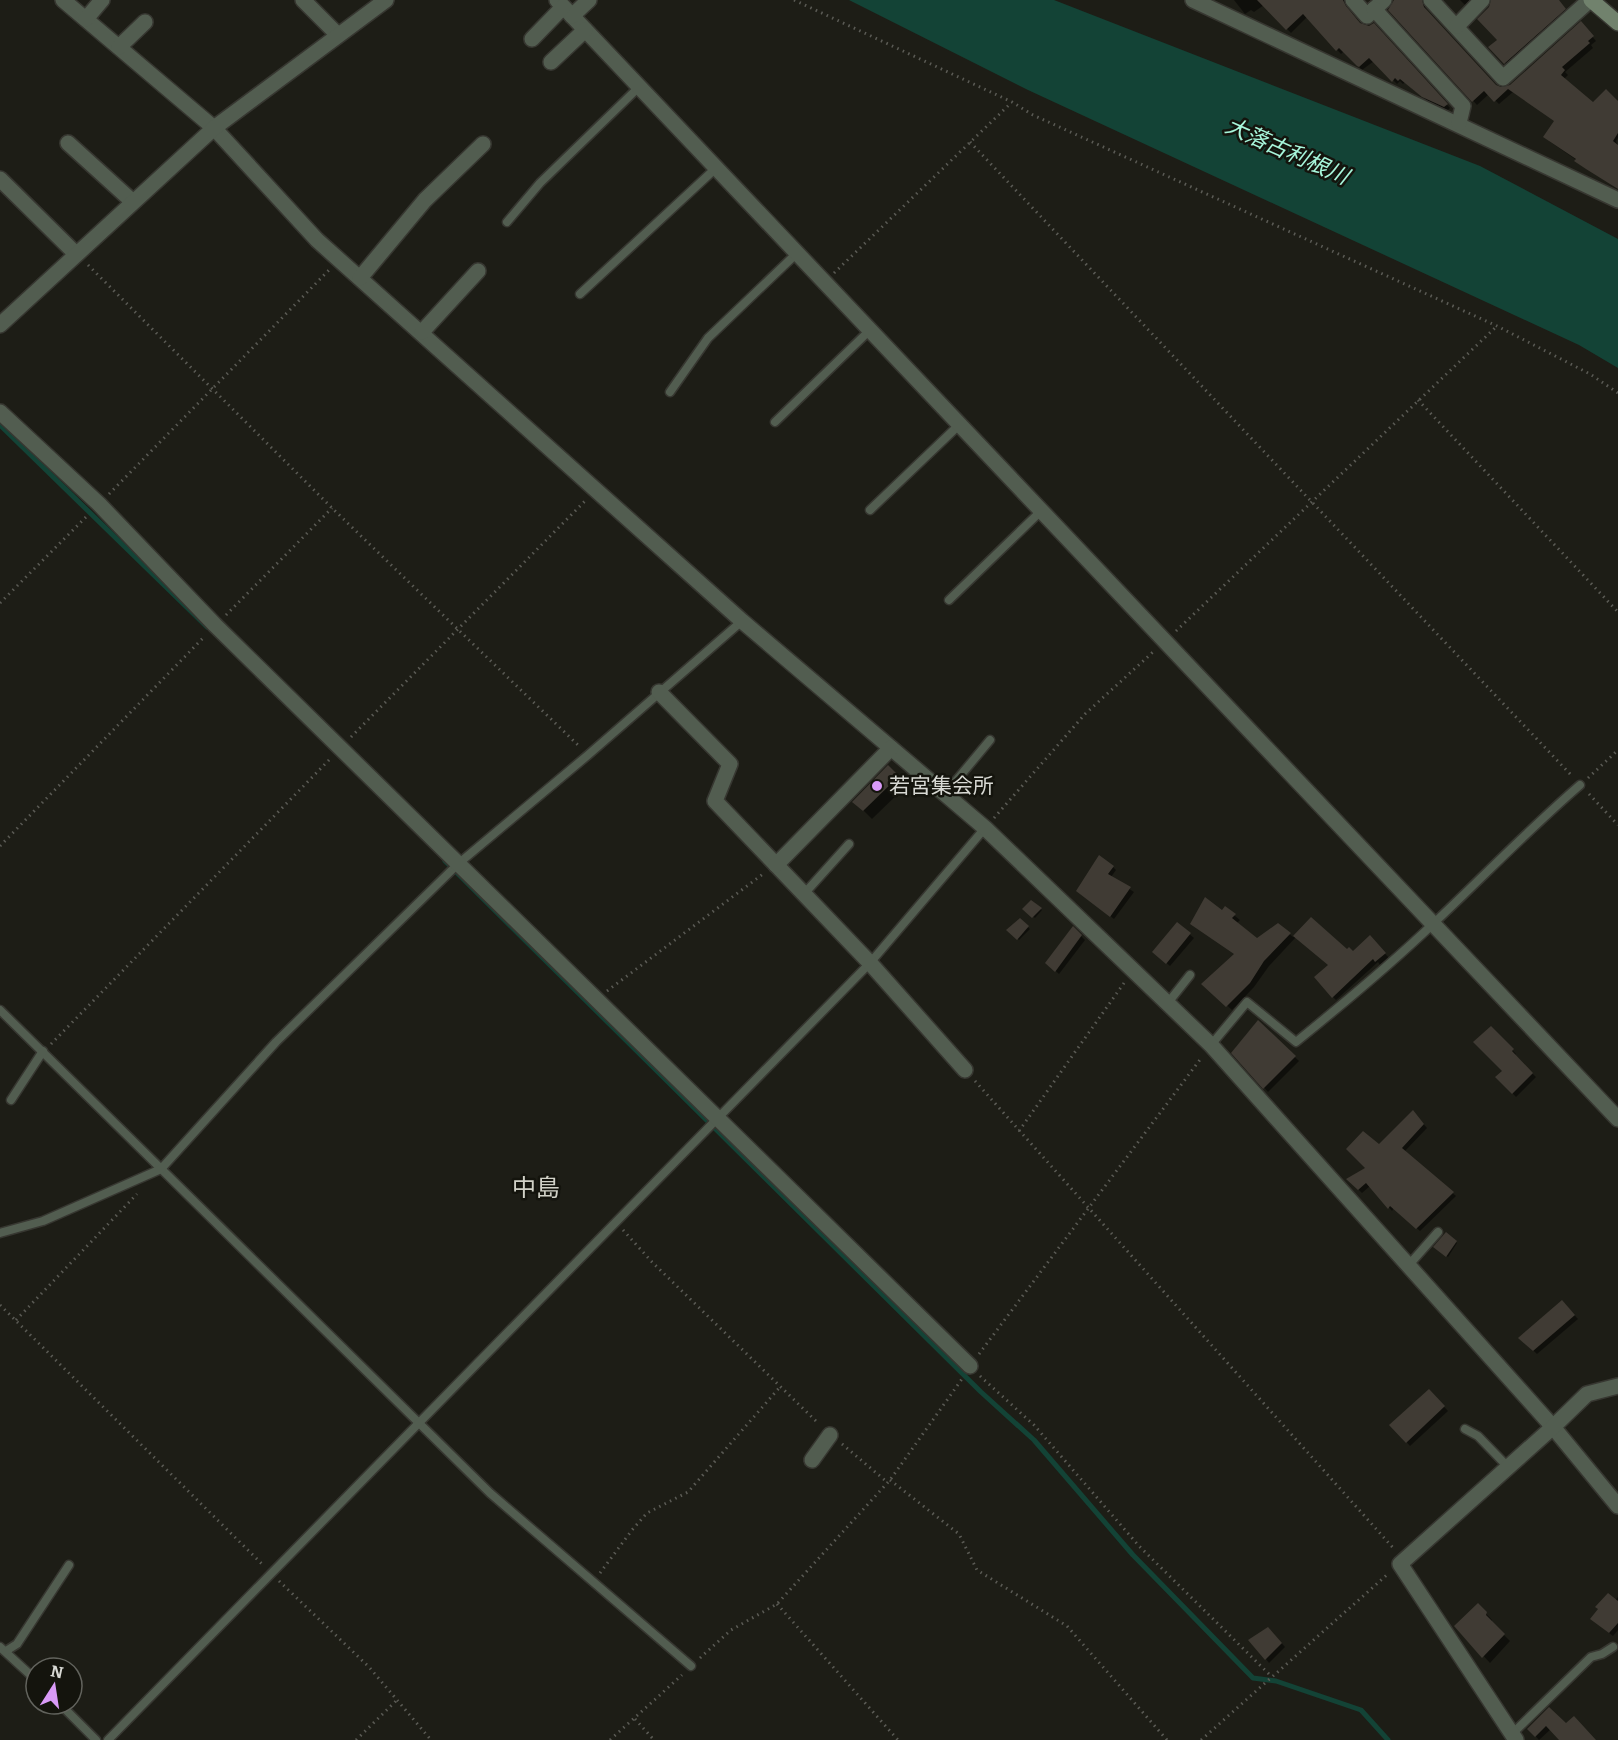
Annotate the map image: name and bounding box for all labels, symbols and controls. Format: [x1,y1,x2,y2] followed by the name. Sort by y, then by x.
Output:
[1221,112,1355,191] water label: 大落古利根川
[889,773,994,799] place label: 若宮集会所
[870,779,884,793] marker: 若宮集会所
[512,1174,560,1202] district label: 中島
[24,1656,84,1716] north arrow
[49,1661,65,1682] text: N

